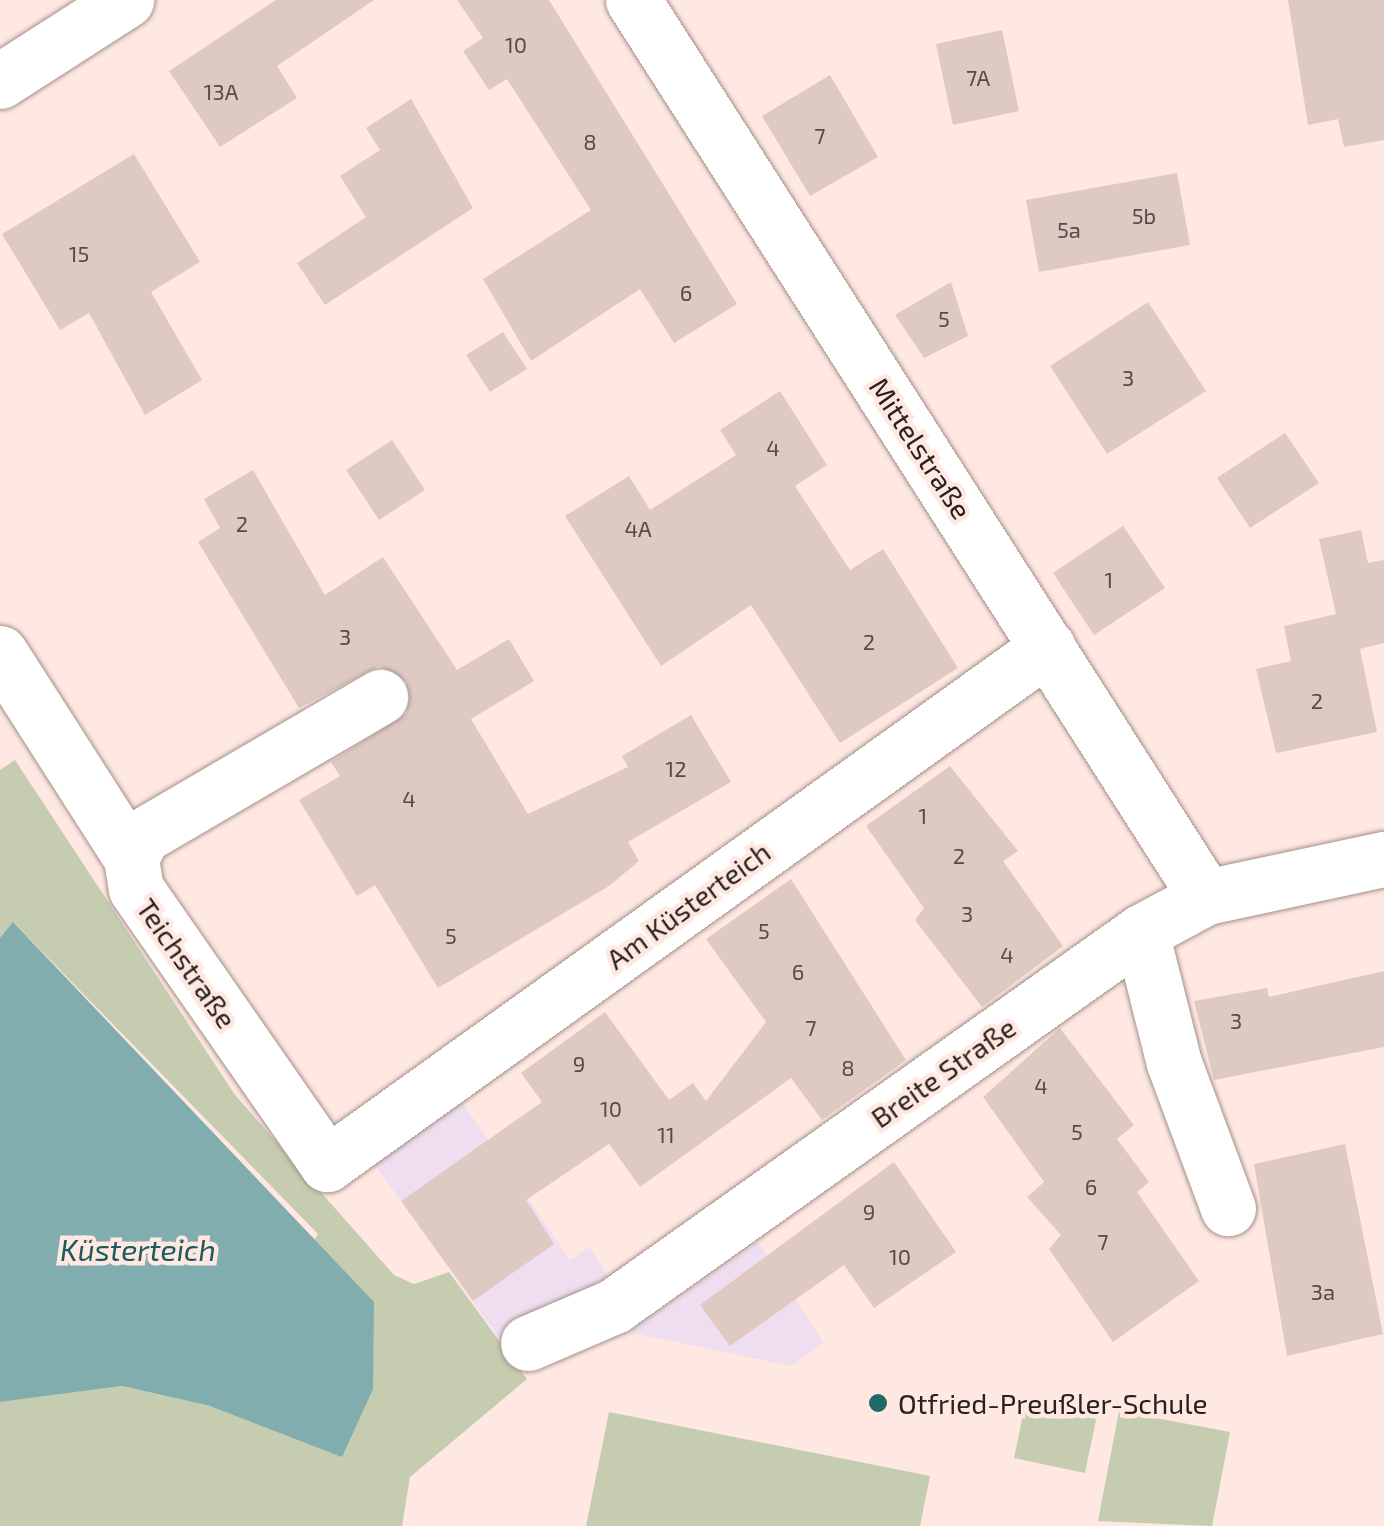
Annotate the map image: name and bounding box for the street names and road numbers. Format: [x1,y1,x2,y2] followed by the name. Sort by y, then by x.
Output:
[863,371,979,525] street label: Mittelstraße
[600,834,776,976] street label: Am Küsterteich
[130,892,244,1034] street label: Teichstraße
[864,1010,1022,1134] street label: Breite Straße

